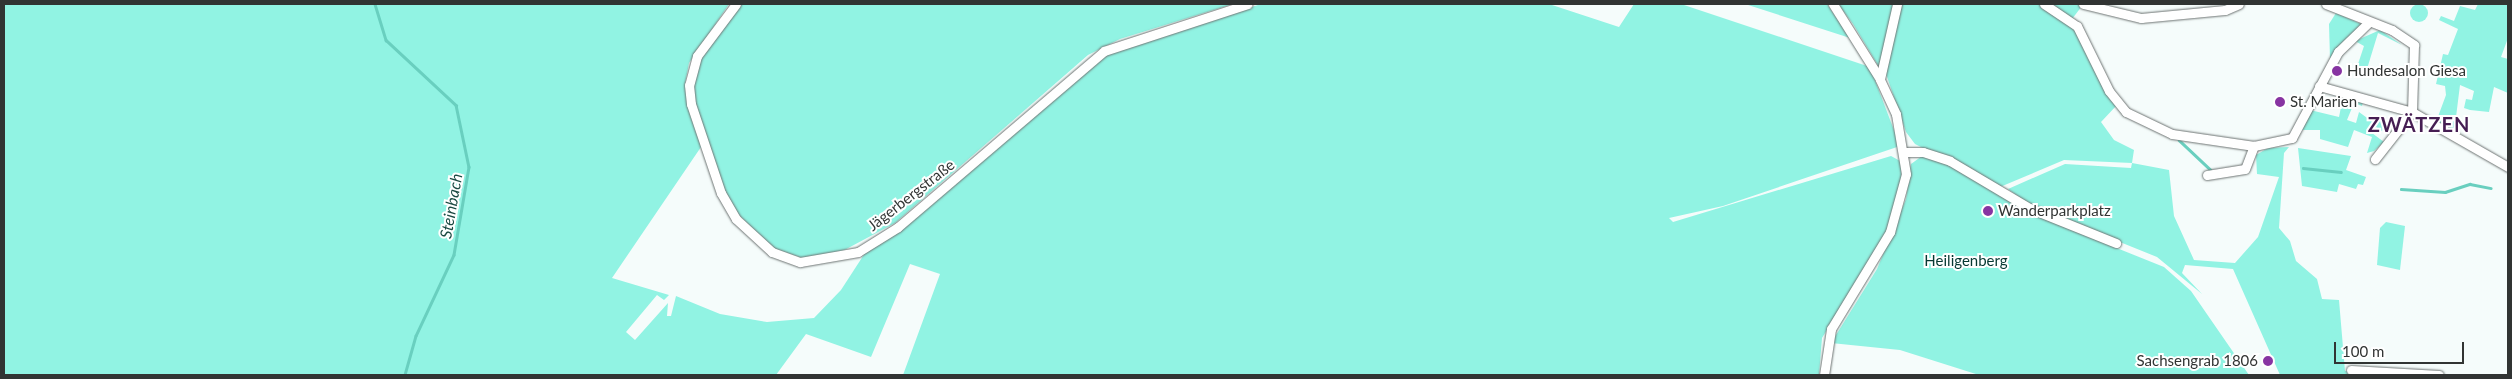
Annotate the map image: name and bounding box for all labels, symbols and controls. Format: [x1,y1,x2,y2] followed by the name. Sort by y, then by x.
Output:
[2347,62,2466,80] place label: Hundesalon Giesa
[2331,65,2343,77] marker: Hundesalon Giesa
[2290,93,2357,111] place label: St. Marien
[2274,96,2286,108] marker: St. Marien
[2367,112,2471,136] district label: ZWÄTZEN
[864,156,958,234] street label: Jägerbergstraße
[436,172,466,240] water label: Steinbach
[1998,202,2111,220] place label: Wanderparkplatz
[1982,205,1994,217] marker: Wanderparkplatz
[1924,252,2008,270] park label: Heiligenberg
[2337,332,2467,364] scale bar
[2342,342,2384,360] text: 100 m
[2137,352,2258,370] place label: Sachsengrab 1806
[2262,355,2274,367] marker: Sachsengrab 1806

